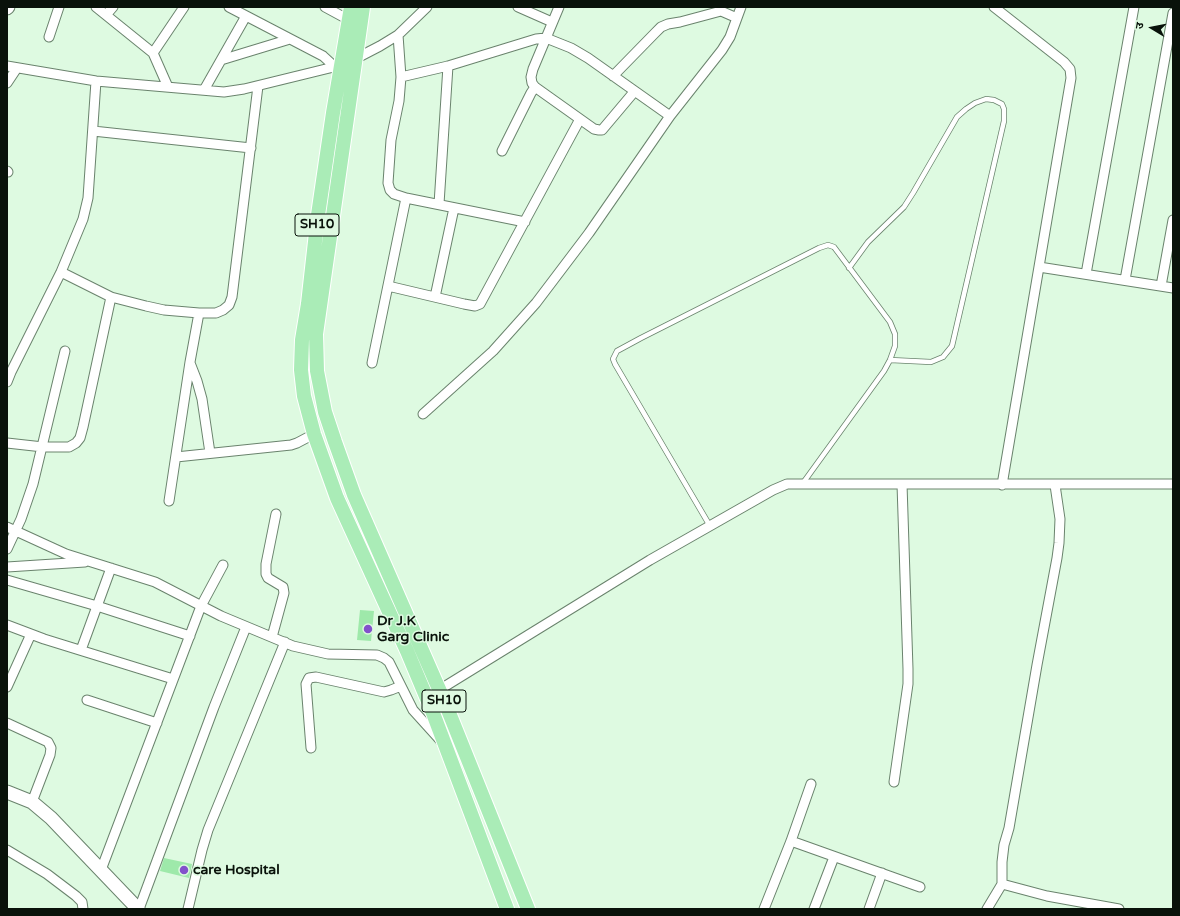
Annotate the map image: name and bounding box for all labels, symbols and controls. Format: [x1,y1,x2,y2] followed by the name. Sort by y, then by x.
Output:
[1132,8,1172,48] north arrow
[1133,22,1147,30] text: उ
[295,214,339,236] road number: SH10
[377,613,449,646] place label: Dr J.K Garg Clinic
[362,623,374,635] marker: Dr J.K Garg Clinic
[422,690,466,712] road number: SH10
[193,862,280,878] place label: care Hospital
[178,864,190,876] marker: care Hospital

